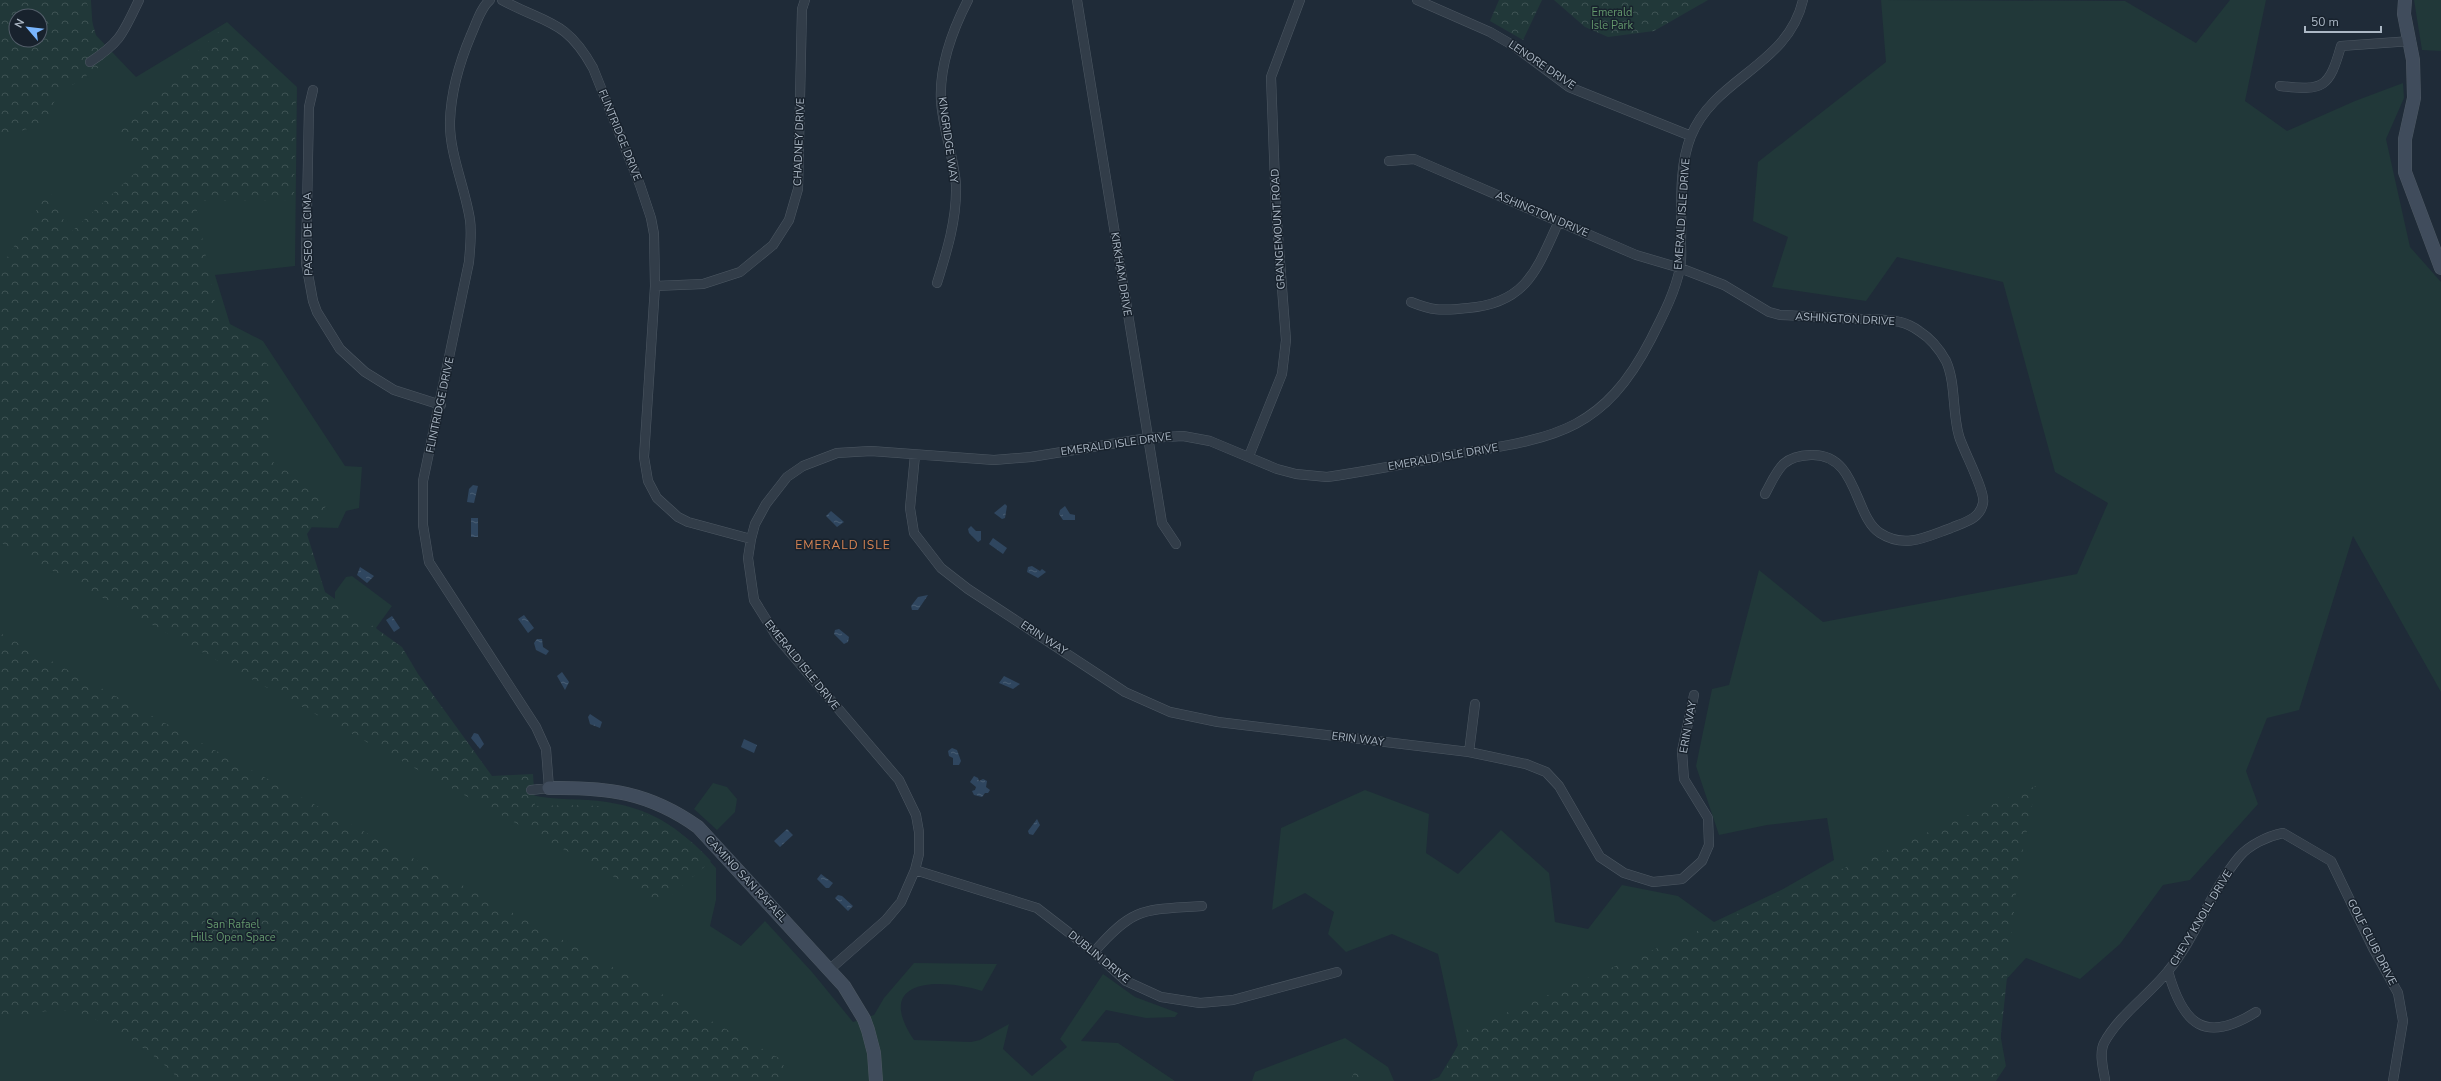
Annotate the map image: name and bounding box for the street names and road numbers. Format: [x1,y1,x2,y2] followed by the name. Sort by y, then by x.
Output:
[1506,37,1578,93] street label: LENORE DRIVE
[595,87,645,183] street label: FLINTRIDGE DRIVE
[935,96,962,184] street label: KINGRIDGE WAY
[790,98,808,186] street label: CHADNEY DRIVE
[1671,158,1693,270] street label: EMERALD ISLE DRIVE
[1267,168,1289,290] street label: GRANGEMOUNT ROAD
[1493,188,1591,240] street label: ASHINGTON DRIVE
[300,192,316,276] street label: PASEO DE CIMA
[1107,231,1135,317] street label: KIRKHAM DRIVE
[1795,309,1895,329] street label: ASHINGTON DRIVE
[423,356,457,454] street label: FLINTRIDGE DRIVE
[1060,429,1172,459] street label: EMERALD ISLE DRIVE
[1387,440,1499,474] street label: EMERALD ISLE DRIVE
[761,617,843,713] street label: EMERALD ISLE DRIVE
[1018,617,1071,659] street label: ERIN WAY
[1676,699,1700,754] street label: ERIN WAY
[1331,728,1386,750] street label: ERIN WAY
[702,832,790,926] street label: CAMINO SAN RAFAEL
[2166,867,2236,969] street label: CHEVY KNOLL DRIVE
[2344,896,2400,988] street label: GOLF CLUB DRIVE
[1065,927,1133,987] street label: DUBLIN DRIVE

